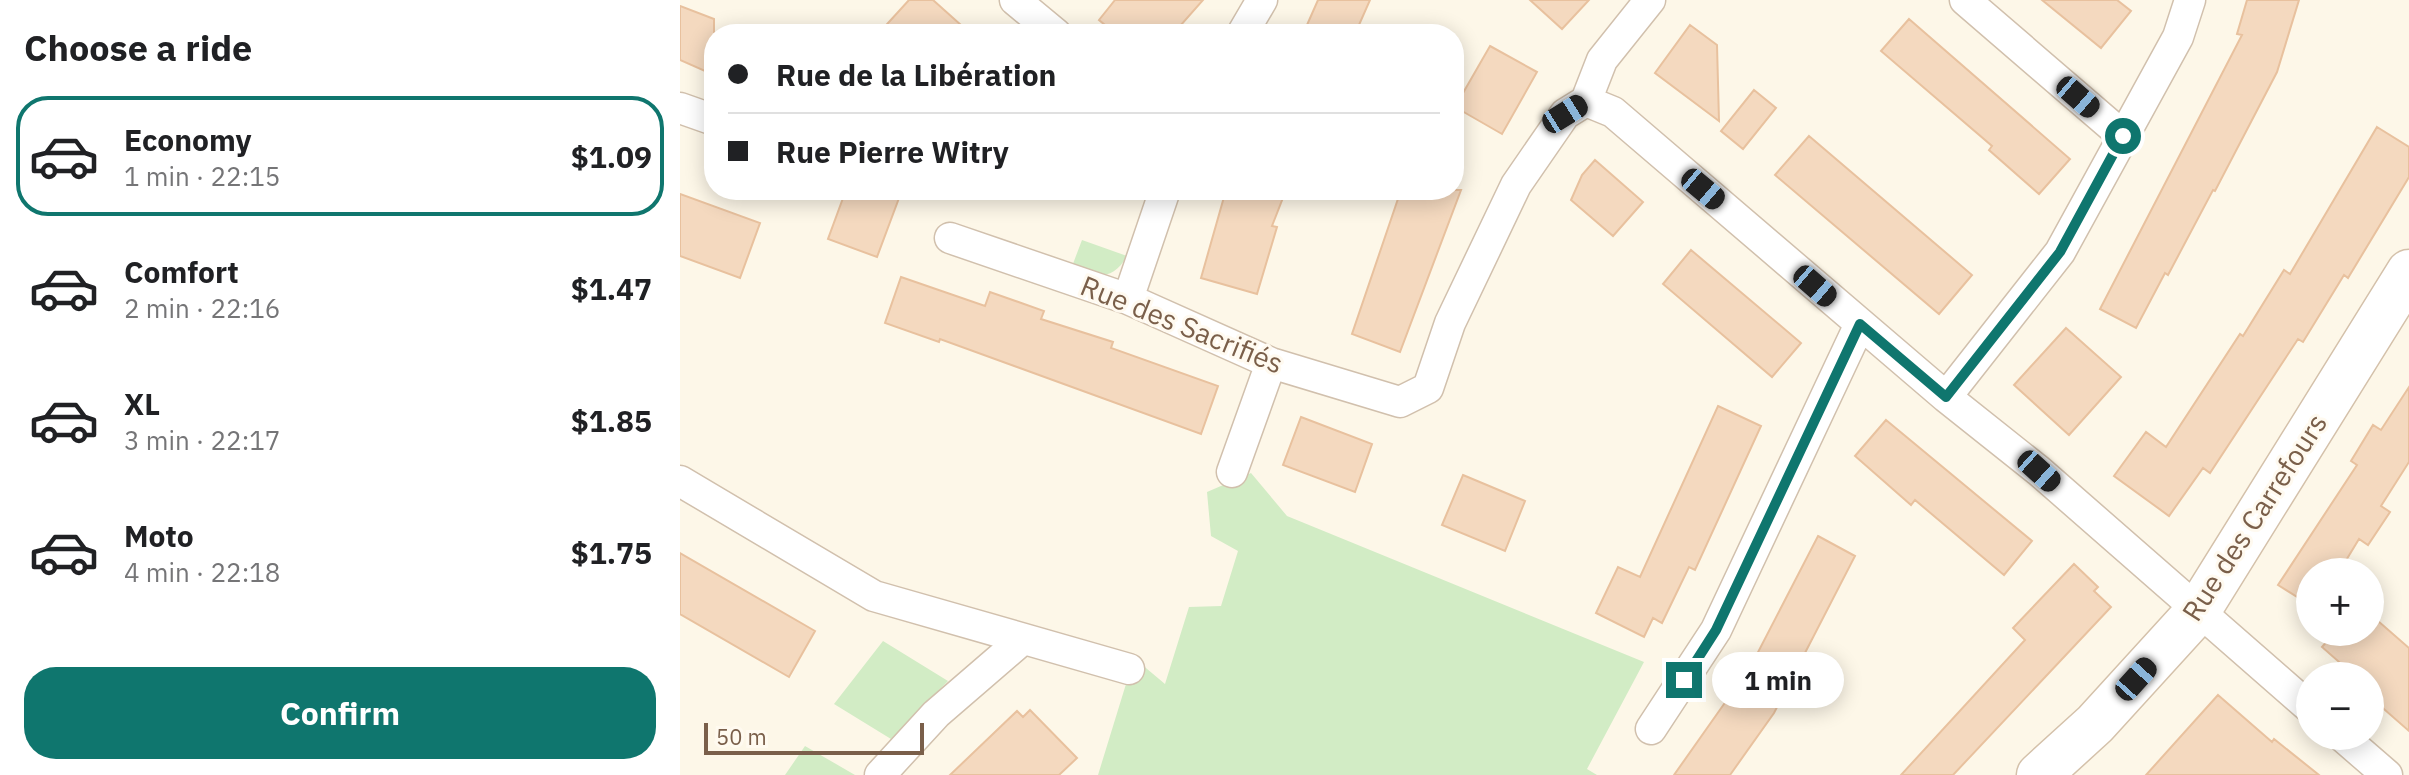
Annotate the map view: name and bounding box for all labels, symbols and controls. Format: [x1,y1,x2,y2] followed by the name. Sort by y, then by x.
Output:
[24,24,252,71] text: Choose a ride
[776,55,1057,94] text: Rue de la Libération
[2052,72,2104,122] car
[1538,91,1592,137] car
[2105,118,2141,154] route start
[28,120,100,192] icon: car
[124,120,252,159] text: Economy
[776,132,1009,171] text: Rue Pierre Witry
[571,137,652,176] text: $1.09
[124,159,280,193] text: 1 min · 22:15
[1677,164,1729,214] car
[28,252,100,324] icon: car
[124,252,239,291] text: Comfort
[1789,261,1841,311] car
[1075,267,1289,381] street label: Rue des Sacrifiés
[571,269,652,308] text: $1.47
[124,291,280,325] text: 2 min · 22:16
[28,384,100,456] icon: car
[124,384,160,423] text: XL
[571,401,652,440] text: $1.85
[2173,406,2335,628] street label: Rue des Carrefours
[124,423,280,457] text: 3 min · 22:17
[2013,446,2065,496] car
[28,516,100,588] icon: car
[124,516,194,555] text: Moto
[571,533,652,572] text: $1.75
[124,555,280,589] text: 4 min · 22:18
[2296,558,2384,750] map controls
[2296,558,2384,646] button: +
[1712,652,1844,708] callout: 1 min
[2111,653,2161,705] car
[1666,662,1702,698] route end
[2296,662,2384,750] button: −
[1744,663,1812,697] text: 1 min
[24,667,656,759] button: Confirm
[704,719,924,755] scale bar
[716,722,767,751] text: 50 m

